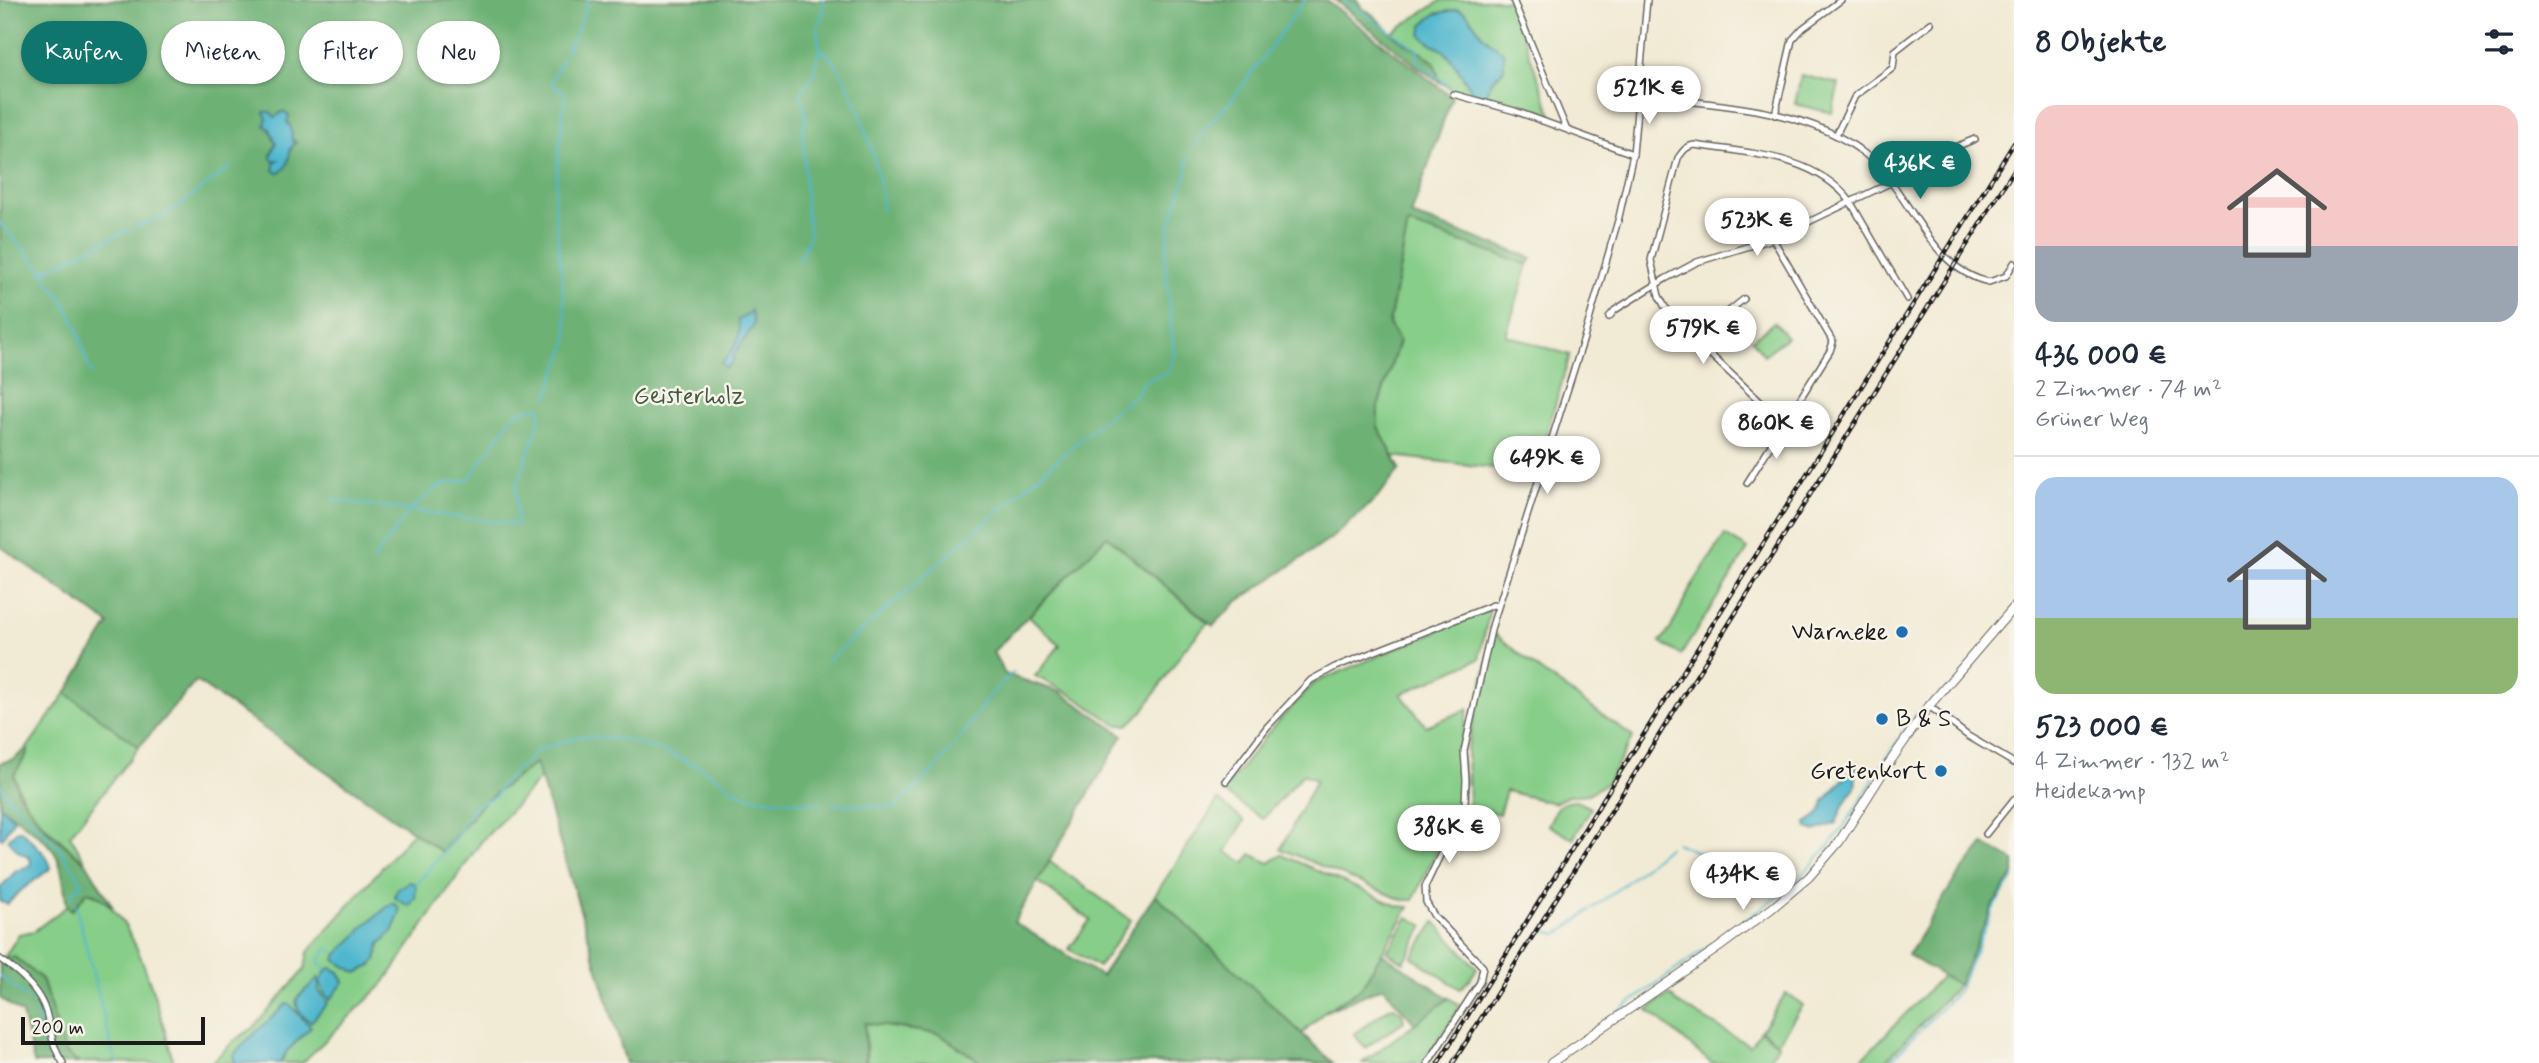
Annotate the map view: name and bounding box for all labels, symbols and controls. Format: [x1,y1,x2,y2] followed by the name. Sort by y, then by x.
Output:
[21,21,147,84] chip: Kaufen
[161,21,285,84] chip: Mieten
[299,21,403,84] chip: Filter
[417,21,500,84] chip: Neu
[2035,23,2166,62] text: 8 Objekte
[2480,23,2518,61] icon: filters
[1592,66,1706,126] pin: 521K €
[1613,74,1685,104] text: 521K €
[1863,142,1977,201] pin: 436K €
[1884,149,1956,179] text: 436K €
[2214,150,2340,276] icon: home
[1700,198,1814,258] pin: 523K €
[1721,206,1793,236] text: 523K €
[1646,306,1760,366] pin: 579K €
[1665,314,1741,344] text: 579K €
[2035,336,2167,375] text: 436 000 €
[2035,375,2222,405] text: 2 Zimmer · 74 m²
[634,381,744,412] park label: Geisterholz
[1719,402,1833,461] pin: 860K €
[2035,405,2149,435] text: Grüner Weg
[1737,409,1815,439] text: 860K €
[1490,436,1604,496] pin: 649K €
[1509,444,1585,474] text: 649K €
[2214,522,2340,648] icon: home
[1792,617,1888,648] place label: Warneke
[1894,624,1910,640] marker: Warneke
[1896,704,1951,735] place label: B & S
[2035,708,2169,747] text: 523 000 €
[1874,711,1890,727] marker: B & S
[2035,747,2230,777] text: 4 Zimmer · 132 m²
[1810,756,1927,787] place label: Gretenkort
[1933,763,1949,779] marker: Gretenkort
[2035,777,2146,807] text: Heidekamp
[1392,806,1506,865] pin: 386K €
[1413,813,1485,843] text: 386K €
[1686,852,1800,912] pin: 434K €
[1706,860,1780,890] text: 434K €
[21,1014,205,1046] scale bar
[32,1016,84,1041] text: 200 m

